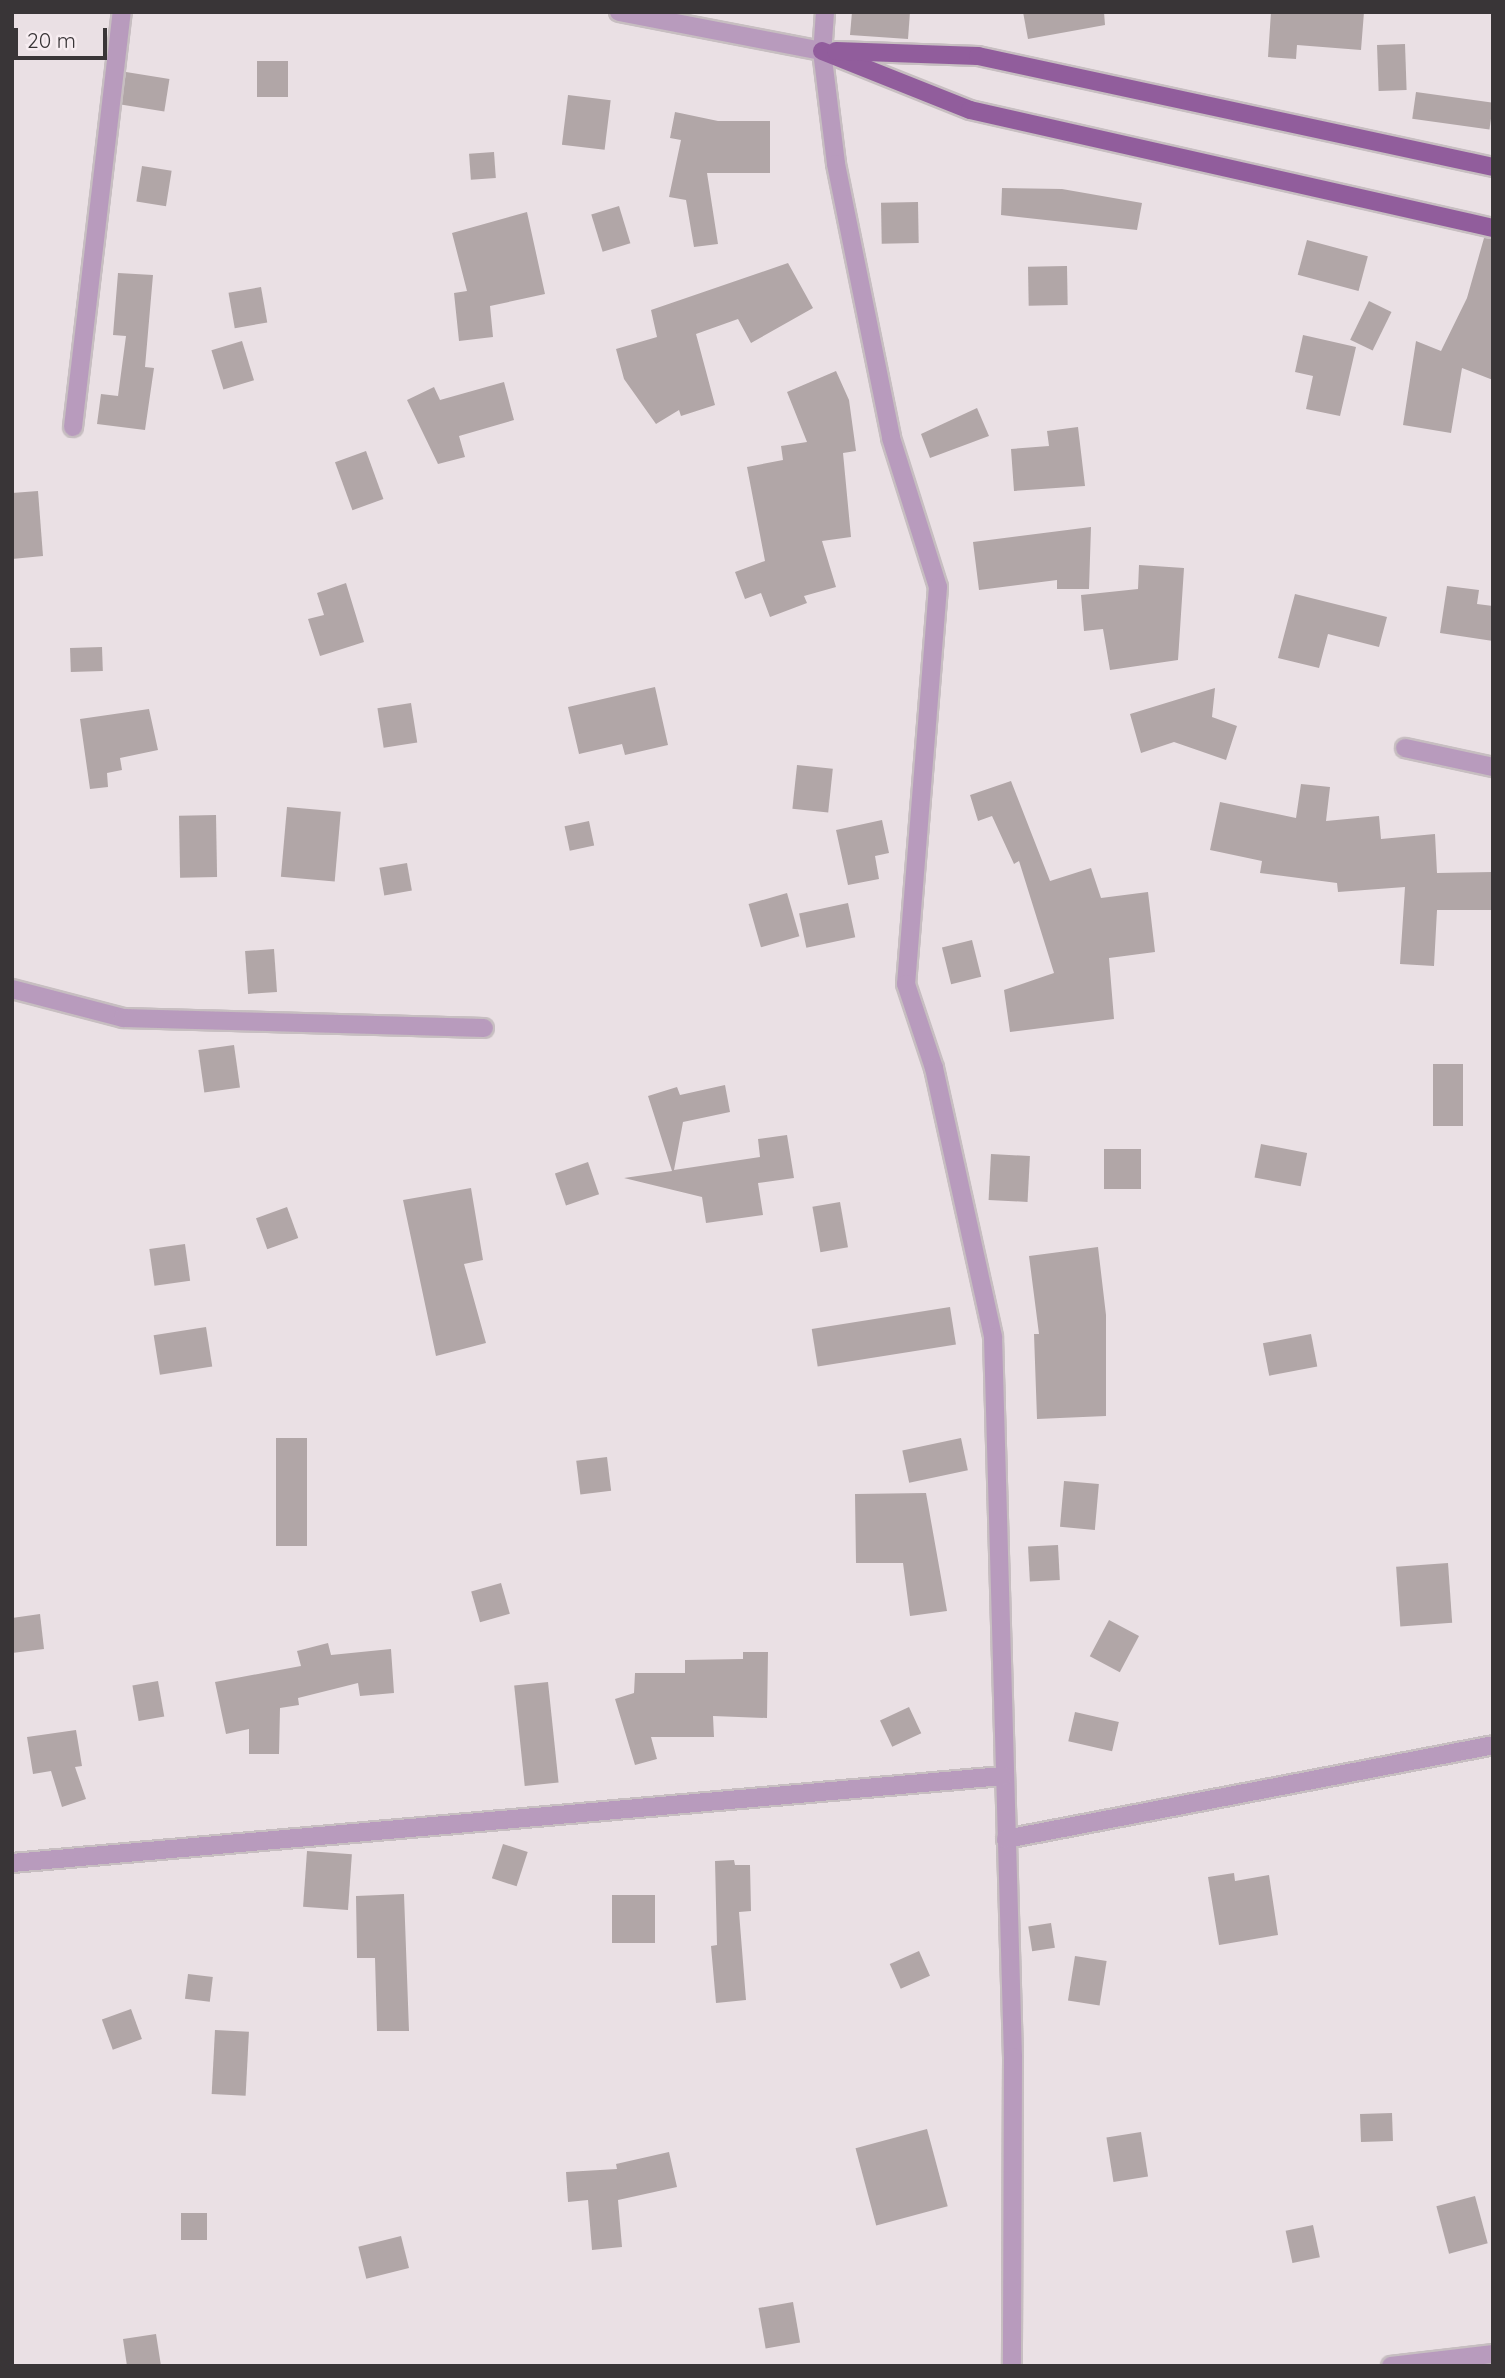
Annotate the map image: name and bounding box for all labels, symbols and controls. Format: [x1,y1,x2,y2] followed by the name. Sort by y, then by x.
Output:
[18,14,110,58] scale bar
[27,27,76,53] text: 20 m

